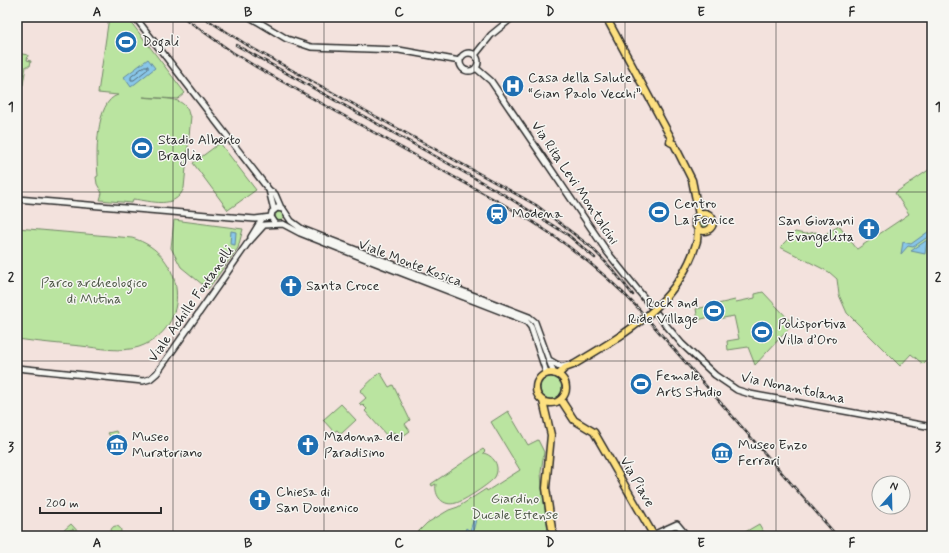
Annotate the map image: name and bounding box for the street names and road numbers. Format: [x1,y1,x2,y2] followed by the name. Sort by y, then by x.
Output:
[527,118,623,248] street label: Via Rita Levi Montalcini
[356,235,464,291] street label: Viale Monte Kosica
[144,242,238,366] street label: Viale Achille Fontanelli
[739,368,847,408] street label: Via Nonantolana
[615,454,659,510] street label: Via Piave

